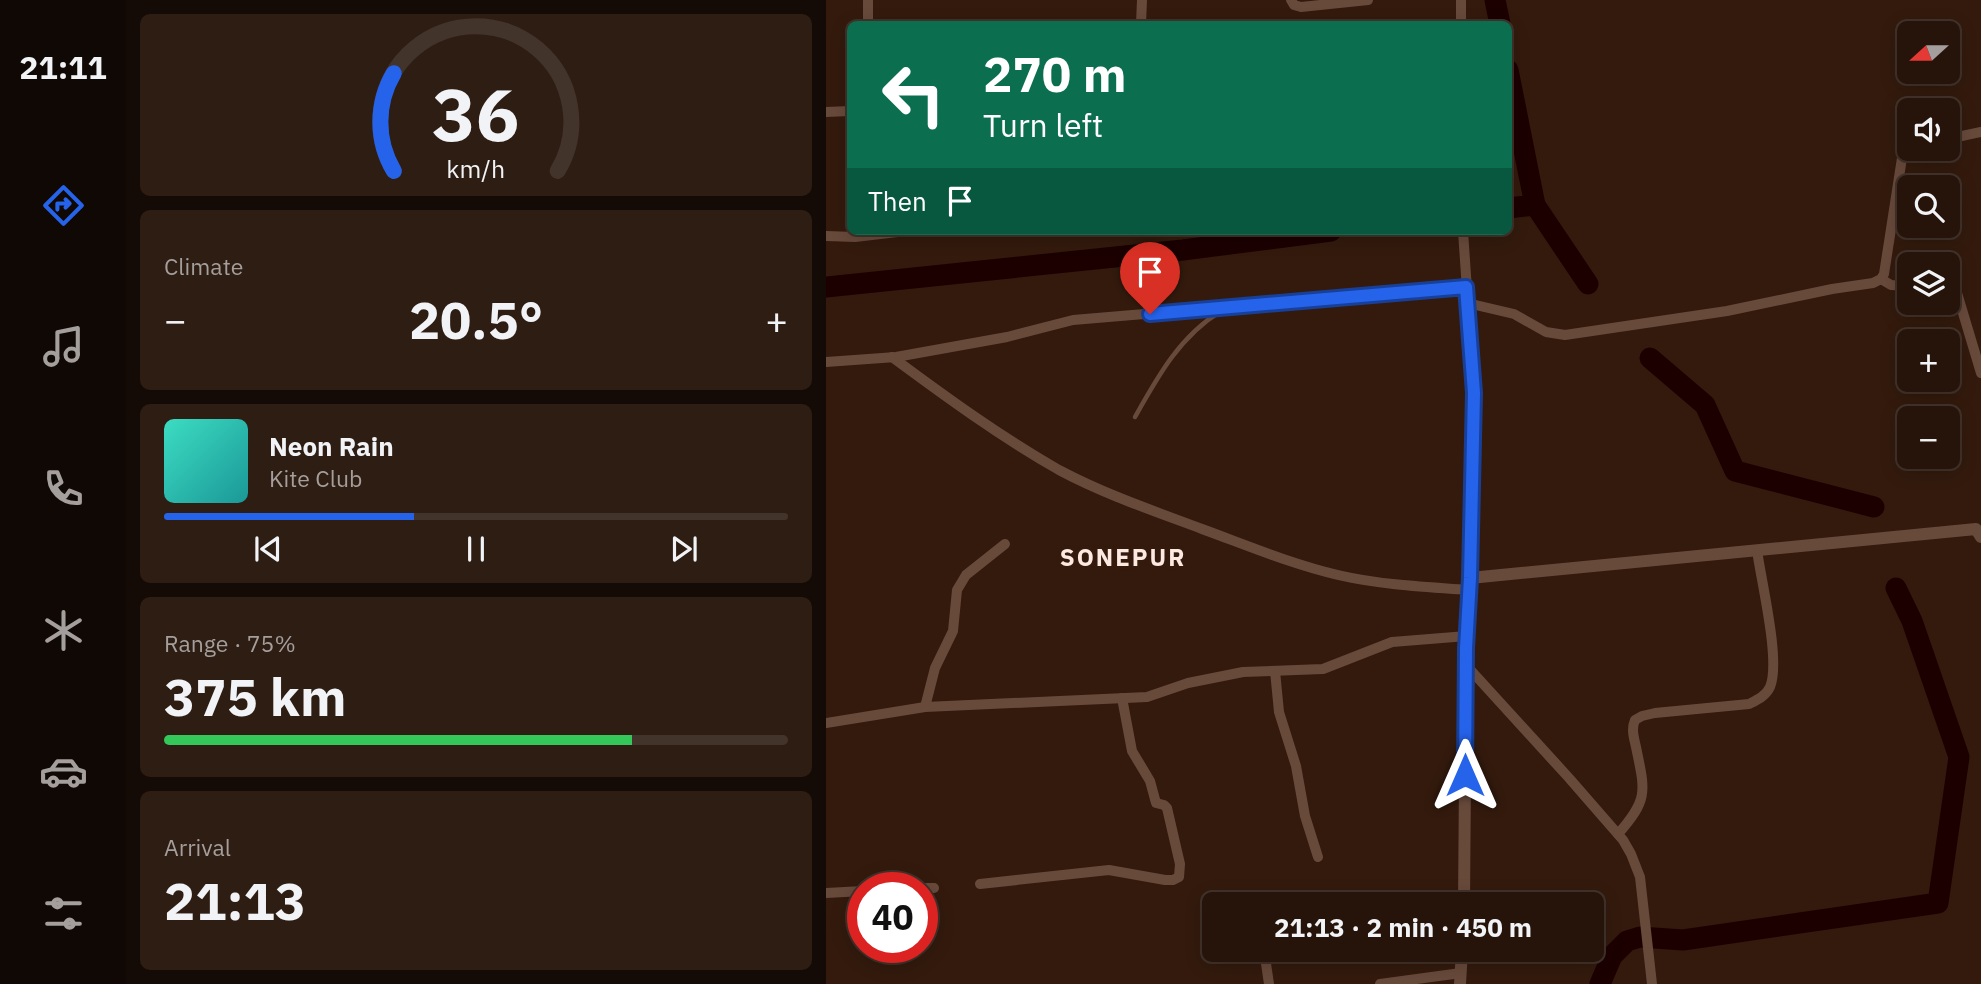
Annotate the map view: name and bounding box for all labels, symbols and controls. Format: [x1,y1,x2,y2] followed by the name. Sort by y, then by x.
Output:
[1897,21,1960,84] north arrow
[1897,21,1960,469] map controls
[983,42,1127,105] text: 270 m
[19,46,107,88] text: 21:11
[868,49,959,140] icon: left
[432,66,520,161] text: 36
[1897,98,1960,161] button: sound
[983,104,1103,146] text: Turn left
[447,152,505,185] text: km/h
[1897,175,1960,238] button: search
[39,181,88,230] icon: directions
[941,182,979,220] icon: arrive
[868,184,927,218] text: Then
[1120,242,1180,314] pin
[164,251,243,281] text: Climate
[1897,252,1960,315] button: layers
[1131,253,1169,291] icon: arrive
[409,286,543,353] text: 20.5°
[164,295,187,344] text: −
[765,295,788,344] text: +
[39,322,88,371] icon: music
[1897,329,1960,392] button: +
[1897,406,1960,469] button: −
[269,429,394,463] text: Neon Rain
[269,463,362,493] text: Kite Club
[39,464,88,513] icon: phone
[249,530,287,568] icon: previous
[457,530,495,568] icon: pause
[665,530,703,568] icon: next
[1060,541,1186,573] district label: SONEPUR
[39,606,88,655] icon: climate
[164,628,296,658] text: Range · 75%
[164,663,346,730] text: 375 km
[1428,738,1502,812] position arrow
[39,747,88,796] icon: car
[164,832,231,862] text: Arrival
[164,867,306,934] text: 21:13
[847,872,938,963] speed limit sign: 40
[39,889,88,938] icon: filters
[1274,910,1532,944] text: 21:13 · 2 min · 450 m

